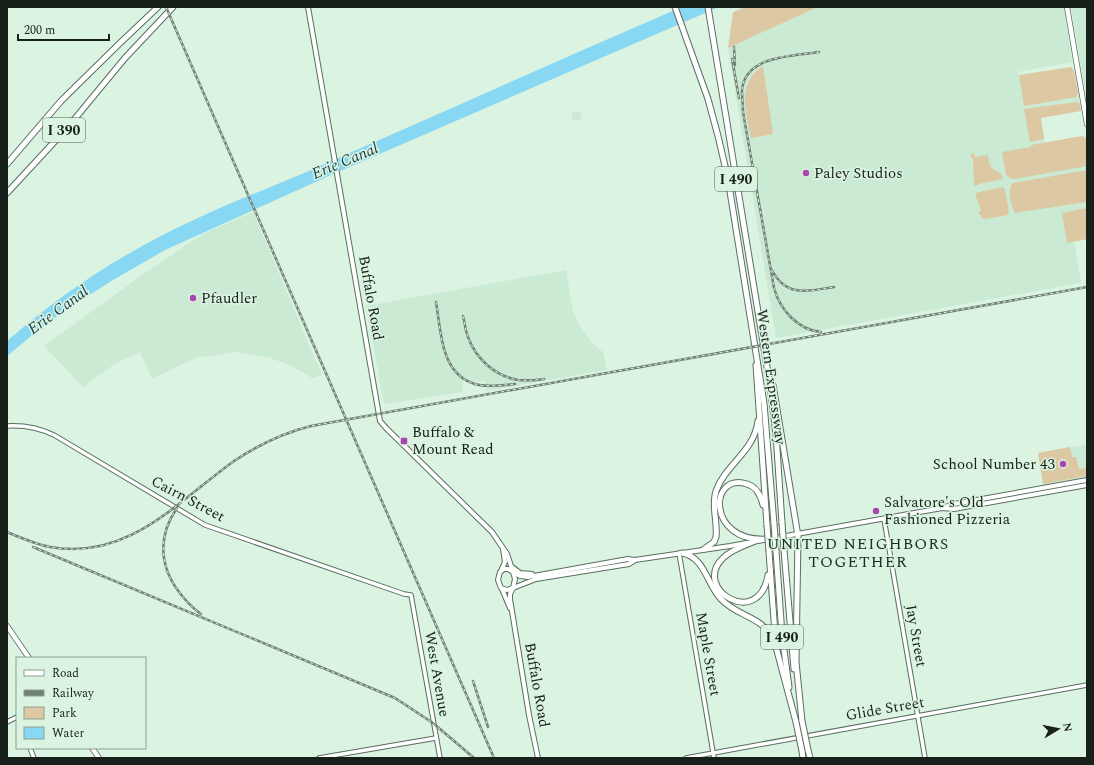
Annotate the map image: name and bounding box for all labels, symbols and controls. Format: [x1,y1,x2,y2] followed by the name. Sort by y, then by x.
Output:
[18,16,109,42] scale bar
[24,21,55,40] text: 200 m
[43,118,85,142] road number: I 390
[308,136,382,186] water label: Erie Canal
[814,162,903,185] place label: Paley Studios
[715,167,757,191] road number: I 490
[801,168,811,178] marker: Paley Studios
[352,254,390,342] street label: Buffalo Road
[22,280,94,340] water label: Erie Canal
[201,287,257,310] place label: Pfaudler
[188,293,198,303] marker: Pfaudler
[750,308,792,447] street label: Western Expressway
[412,421,494,461] place label: Buffalo & Mount Read
[399,436,409,446] marker: Buffalo & Mount Read
[933,453,1055,476] place label: School Number 43
[1058,459,1068,469] marker: School Number 43
[147,470,229,528] street label: Cairn Street
[884,491,1011,531] place label: Salvatore's Old Fashioned Pizzeria
[871,506,881,516] marker: Salvatore's Old Fashioned Pizzeria
[767,532,949,574] district label: UNITED NEIGHBORS TOGETHER
[899,603,933,669] street label: Jay Street
[689,610,727,698] street label: Maple Street
[761,625,803,649] road number: I 490
[418,629,456,719] street label: West Avenue
[518,641,556,729] street label: Buffalo Road
[16,657,146,749] legend
[52,664,79,683] text: Road
[52,684,95,703] text: Railway
[844,691,926,727] street label: Glide Street
[52,704,77,723] text: Park
[1038,709,1078,749] north arrow
[1058,721,1077,733] text: N
[52,724,84,743] text: Water

